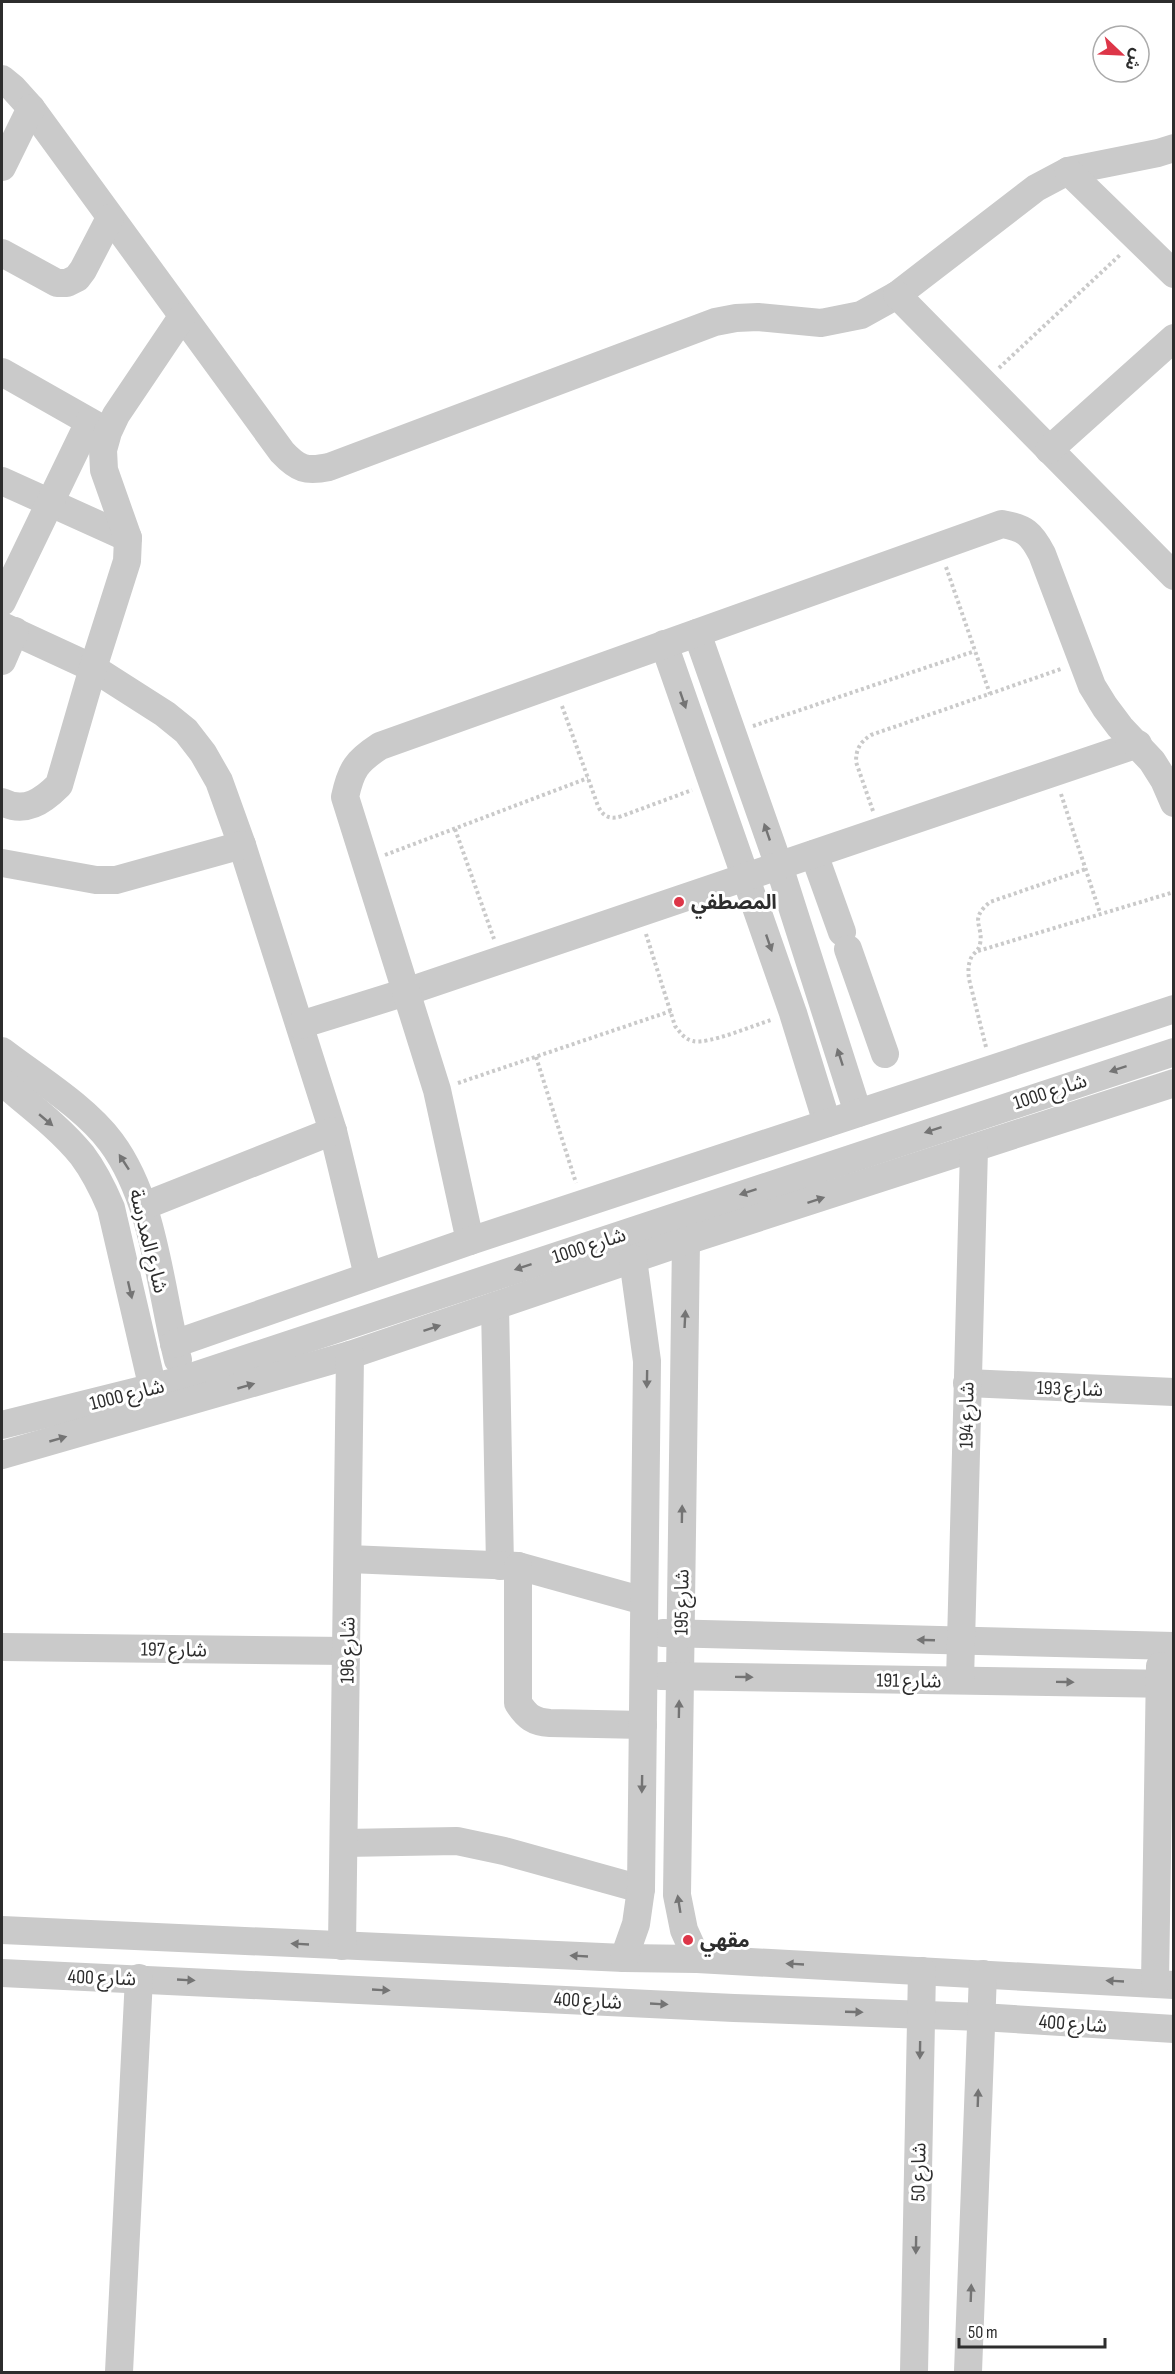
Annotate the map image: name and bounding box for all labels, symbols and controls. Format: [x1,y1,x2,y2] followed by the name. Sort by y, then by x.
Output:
[1091,24,1151,84] north arrow
[1120,45,1146,73] text: ش
[679,691,689,709] one-way arrow
[761,823,771,841] one-way arrow
[691,891,777,919] place label: المصطفي
[672,895,686,909] marker: المصطفي
[764,934,774,952] one-way arrow
[835,1048,844,1066] one-way arrow
[1109,1065,1127,1075] one-way arrow
[1010,1069,1091,1117] street label: شارع 1000
[38,1113,53,1126] one-way arrow
[924,1126,942,1136] one-way arrow
[119,1154,130,1170] one-way arrow
[122,1187,173,1296] street label: شارع المدرسة
[738,1188,756,1197] one-way arrow
[807,1195,825,1204] one-way arrow
[549,1223,630,1271] street label: شارع 1000
[514,1262,532,1272] one-way arrow
[126,1281,136,1299] one-way arrow
[681,1309,690,1328] one-way arrow
[423,1322,441,1332] one-way arrow
[642,1370,652,1389] one-way arrow
[87,1374,167,1418] street label: شارع 1000
[1036,1376,1104,1404] street label: شارع 193
[237,1381,255,1390] one-way arrow
[954,1382,982,1448] street label: شارع 194
[49,1434,67,1443] one-way arrow
[677,1504,687,1523] one-way arrow
[669,1569,697,1635] street label: شارع 195
[335,1616,363,1684] street label: شارع 196
[917,1635,936,1645] one-way arrow
[141,1637,207,1665] street label: شارع 197
[876,1668,942,1696] street label: شارع 191
[735,1672,754,1682] one-way arrow
[1056,1677,1075,1687] one-way arrow
[675,1699,684,1718] one-way arrow
[637,1775,647,1794] one-way arrow
[675,1894,684,1913] one-way arrow
[700,1929,750,1957] place label: مقهي
[681,1933,695,1947] marker: مقهي
[291,1939,310,1948] one-way arrow
[569,1952,588,1961] one-way arrow
[785,1959,804,1969] one-way arrow
[67,1965,137,1993] street label: شارع 400
[176,1976,195,1985] one-way arrow
[1106,1977,1125,1986] one-way arrow
[371,1985,390,1995] one-way arrow
[553,1987,623,2017] street label: شارع 400
[650,1999,669,2008] one-way arrow
[845,2007,864,2016] one-way arrow
[1038,2010,1108,2040] street label: شارع 400
[915,2041,925,2060] one-way arrow
[973,2089,983,2108] one-way arrow
[906,2142,934,2202] street label: شارع 50
[911,2236,921,2255] one-way arrow
[966,2284,976,2303] one-way arrow
[959,2311,1104,2349] scale bar
[968,2322,998,2343] text: 50 m

